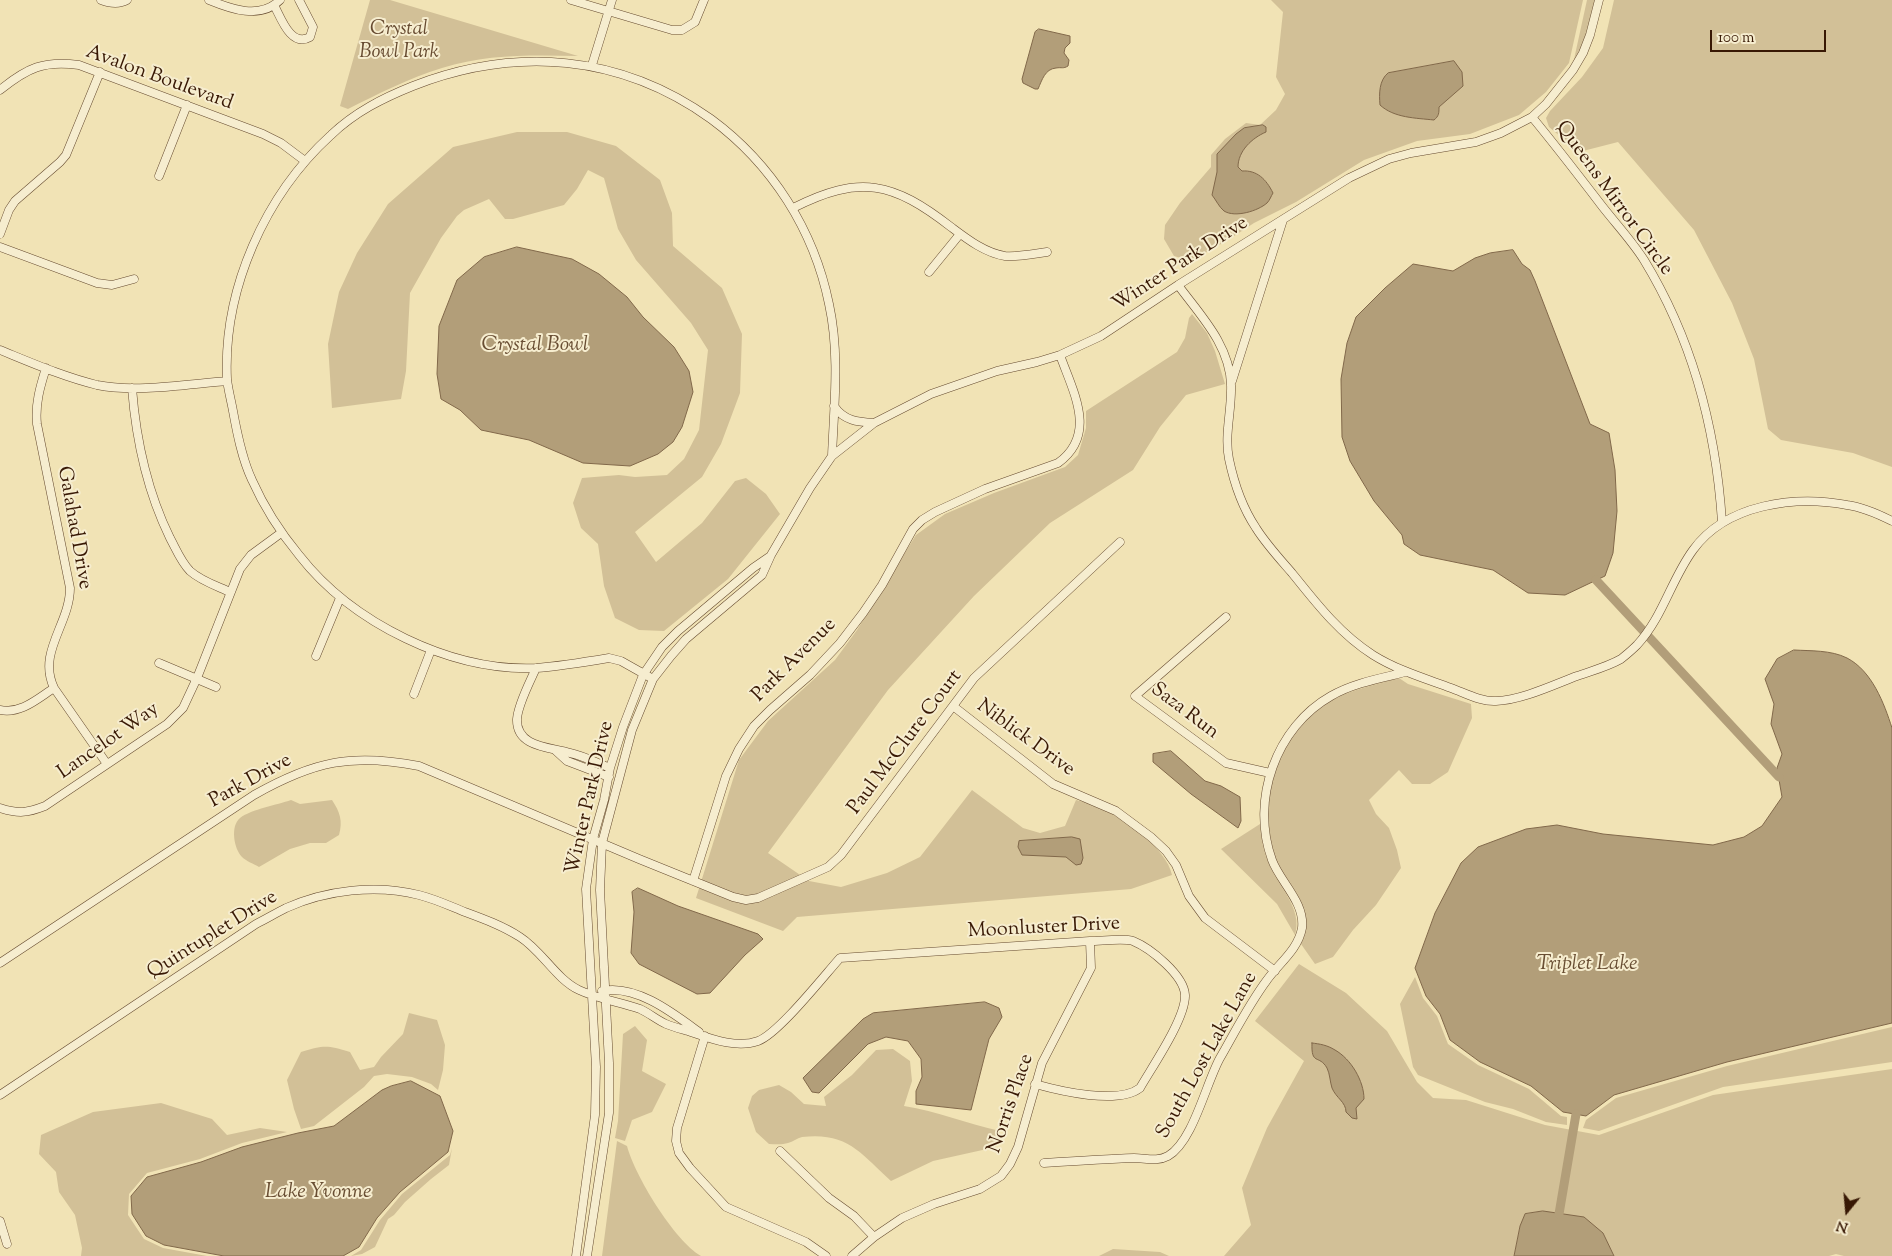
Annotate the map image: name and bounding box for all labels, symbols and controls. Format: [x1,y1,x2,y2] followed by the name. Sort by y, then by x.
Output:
[359,19,439,66] park label: Crystal Bowl Park
[1712,20,1828,52] scale bar
[1718,28,1754,49] text: 100 m
[82,41,236,117] street label: Avalon Boulevard
[1549,117,1677,281] street label: Queens Mirror Circle
[1109,212,1253,318] street label: Winter Park Drive
[481,333,589,359] water label: Crystal Bowl
[50,464,96,592] street label: Galahad Drive
[748,614,842,708] street label: Park Avenue
[844,666,968,820] street label: Paul McClure Court
[1145,679,1223,745] street label: Saza Run
[971,695,1079,783] street label: Niblick Drive
[54,698,164,786] street label: Lancelot Way
[562,719,620,877] street label: Winter Park Drive
[206,750,296,814] street label: Park Drive
[144,886,282,986] street label: Quintuplet Drive
[967,913,1121,945] street label: Moonluster Drive
[1537,952,1637,978] water label: Triplet Lake
[1152,969,1264,1143] street label: South Lost Lake Lane
[984,1051,1040,1157] street label: Norris Place
[265,1180,371,1206] water label: Lake Yvonne
[1822,1186,1872,1236] north arrow
[1834,1214,1851,1237] text: N

